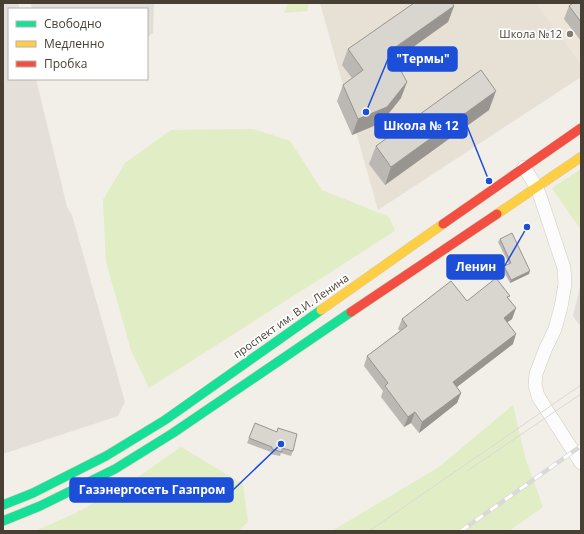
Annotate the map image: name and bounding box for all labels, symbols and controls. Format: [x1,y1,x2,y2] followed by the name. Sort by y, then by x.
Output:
[8,8,148,80] legend
[44,15,102,32] text: Свободно
[499,26,562,41] place label: Школа №12
[565,29,575,39] marker: Школа №12
[44,35,104,52] text: Медленно
[388,47,457,71] callout: "Термы"
[396,50,450,67] text: "Термы"
[44,55,87,72] text: Пробка
[375,114,467,138] callout: Школа № 12
[383,117,459,134] text: Школа № 12
[447,255,504,279] callout: Ленин
[456,258,496,275] text: Ленин
[230,270,352,361] street label: проспект им. В.И. Ленина
[70,478,233,502] callout: Газэнергосеть Газпром
[79,481,225,498] text: Газэнергосеть Газпром

